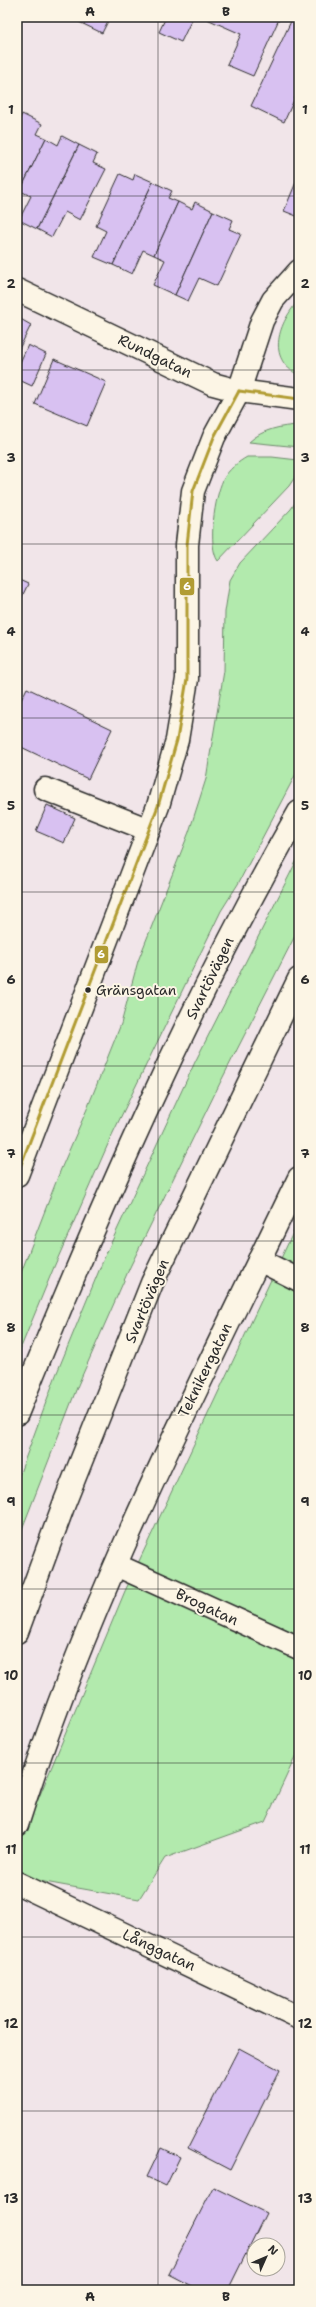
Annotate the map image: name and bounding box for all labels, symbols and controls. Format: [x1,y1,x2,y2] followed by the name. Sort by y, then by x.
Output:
[85,3,95,20] text: A
[222,3,230,20] text: B
[8,101,14,118] text: 1
[302,101,308,118] text: 1
[6,275,16,292] text: 2
[300,275,310,292] text: 2
[115,329,195,383] street label: Rundgatan
[6,449,16,466] text: 3
[300,449,310,466] text: 3
[179,577,195,596] line badge: 6
[183,579,191,594] text: 6
[6,623,16,640] text: 4
[300,623,310,640] text: 4
[7,797,15,814] text: 5
[301,797,309,814] text: 5
[181,933,239,1023] street label: Svartövägen
[94,945,109,964] line badge: 6
[97,947,105,962] text: 6
[6,971,16,988] text: 6
[300,971,310,988] text: 6
[96,981,177,999] place label: Gränsgatan
[83,985,93,995] marker: Gränsgatan
[6,1145,16,1162] text: 7
[300,1145,310,1162] text: 7
[120,1256,174,1346] street label: Svartövägen
[6,1319,16,1336] text: 8
[173,1319,237,1421] street label: Teknikergatan
[300,1319,310,1336] text: 8
[6,1493,16,1510] text: 9
[300,1493,310,1510] text: 9
[172,1584,242,1630] street label: Brogatan
[4,1667,18,1684] text: 10
[298,1667,312,1684] text: 10
[5,1841,17,1858] text: 11
[299,1841,311,1858] text: 11
[119,1924,199,1976] street label: Långgatan
[4,2015,18,2032] text: 12
[298,2015,312,2032] text: 12
[4,2190,18,2207] text: 13
[298,2190,312,2207] text: 13
[246,2237,286,2277] north arrow
[264,2242,281,2259] text: N
[85,2288,95,2305] text: A
[222,2288,230,2305] text: B

